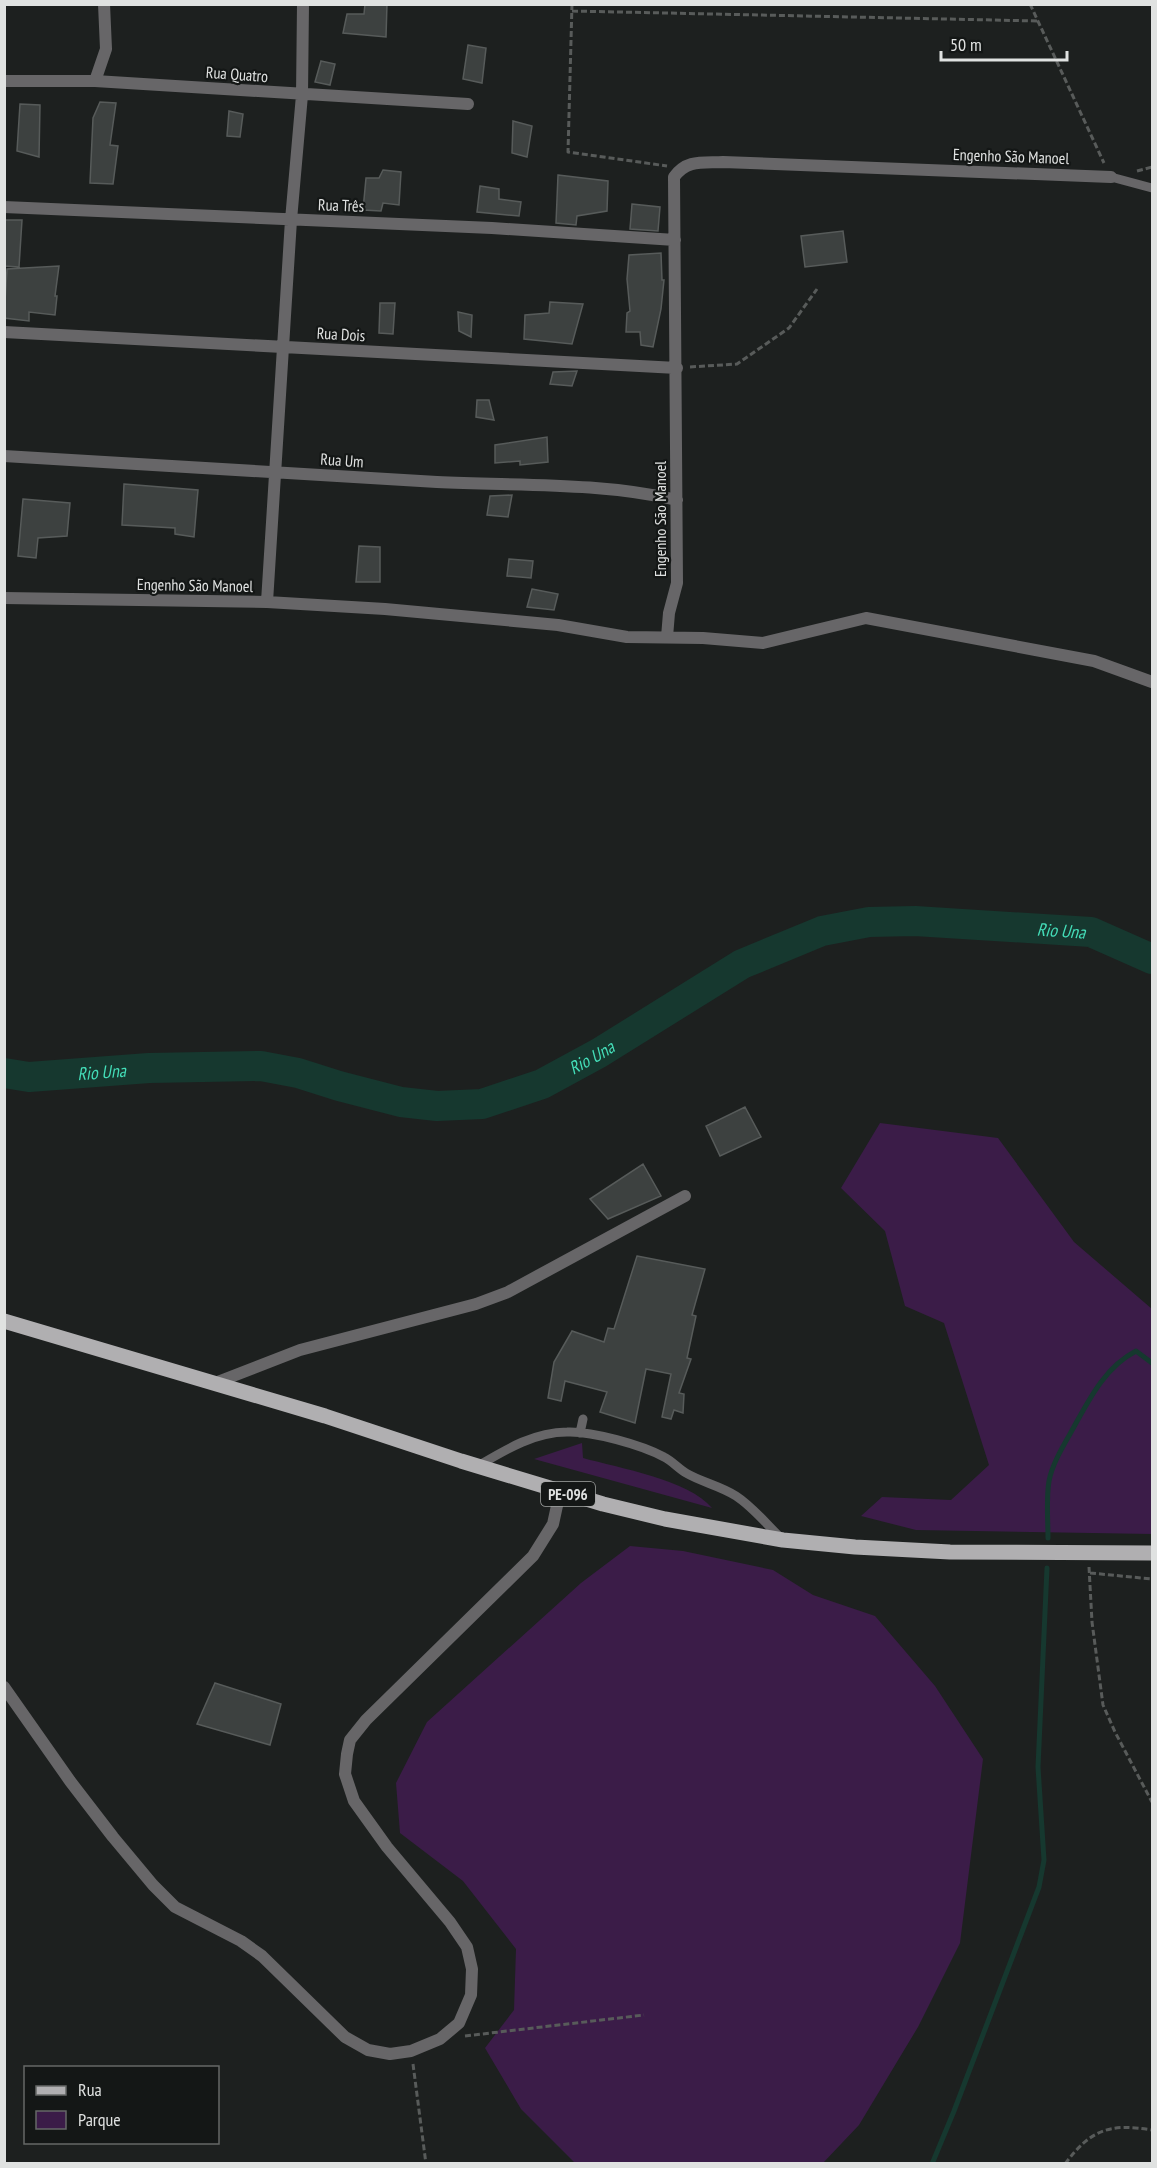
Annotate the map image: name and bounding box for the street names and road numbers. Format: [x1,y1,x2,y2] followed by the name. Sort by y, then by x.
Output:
[205,62,269,86] street label: Rua Quatro
[953,144,1070,168] street label: Engenho São Manoel
[318,194,364,216] street label: Rua Três
[316,323,366,345] street label: Rua Dois
[320,449,364,471] street label: Rua Um
[650,461,670,577] street label: Engenho São Manoel
[137,574,254,596] street label: Engenho São Manoel
[541,1482,595,1506] road number: PE-096

